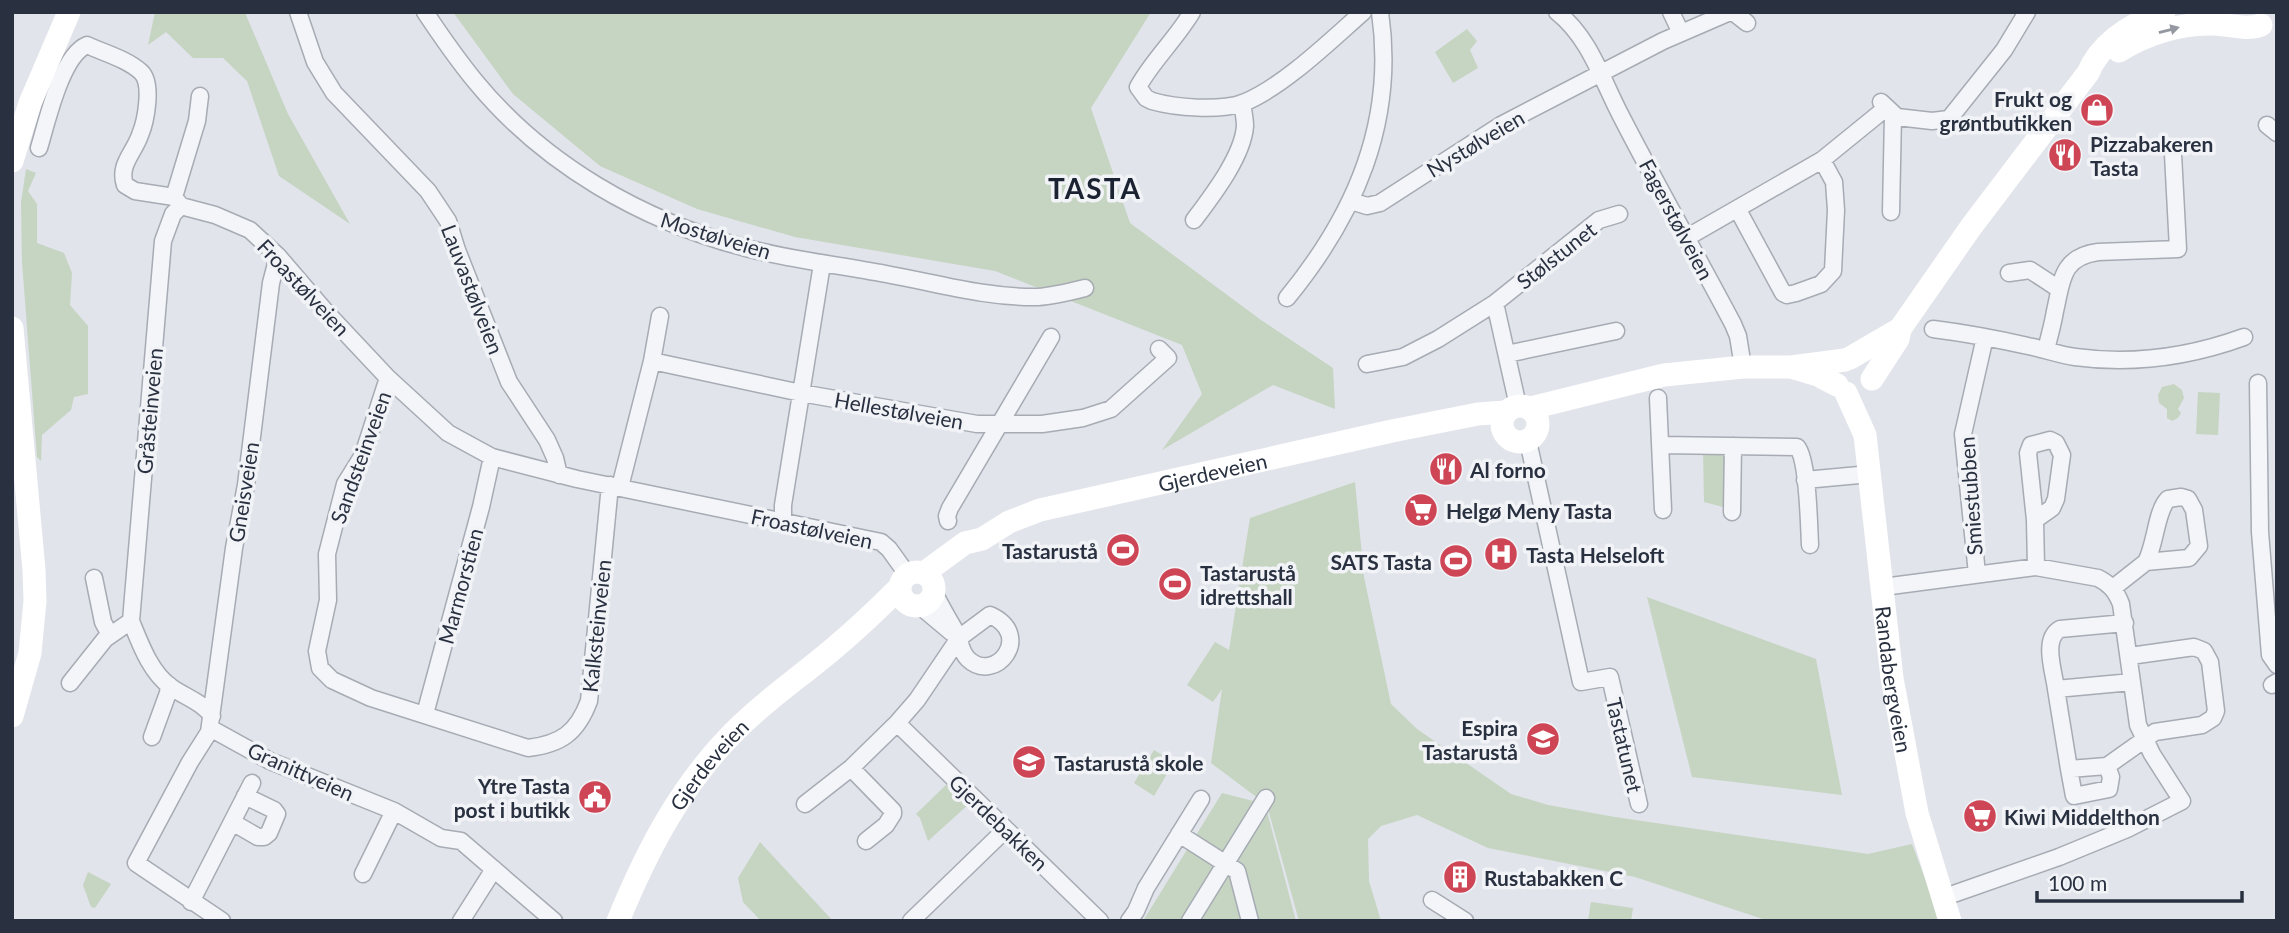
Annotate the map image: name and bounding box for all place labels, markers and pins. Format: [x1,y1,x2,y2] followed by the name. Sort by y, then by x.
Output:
[1940,86,2072,135] place label: Frukt og grøntbutikken
[2078,91,2116,129] shop icon: Frukt og grøntbutikken
[2090,131,2213,180] place label: Pizzabakeren Tasta
[2046,136,2084,174] restaurant icon: Pizzabakeren Tasta
[1427,450,1465,488] restaurant icon: Al forno
[1469,457,1546,482] place label: Al forno
[1402,491,1440,529] supermarket icon: Helgø Meny Tasta
[1446,498,1612,523] place label: Helgø Meny Tasta
[1104,531,1142,569] sports icon: Tastarustå
[1482,535,1520,573] hospital icon: Tasta Helseloft
[1002,538,1098,563] place label: Tastarustå
[1437,542,1475,580] sports icon: SATS Tasta
[1526,542,1664,567] place label: Tasta Helseloft
[1330,549,1432,574] place label: SATS Tasta
[1200,560,1296,609] place label: Tastarustå idrettshall
[1156,565,1194,603] sports icon: Tastarustå idrettshall
[1422,715,1518,764] place label: Espira Tastarustå
[1524,720,1562,758] school or university icon: Espira Tastarustå
[1010,743,1048,781] school or university icon: Tastarustå skole
[1054,750,1204,775] place label: Tastarustå skole
[454,773,571,822] place label: Ytre Tasta post i butikk
[576,778,614,816] public building icon: Ytre Tasta post i butikk
[1961,797,1999,835] supermarket icon: Kiwi Middelthon
[2004,804,2160,829] place label: Kiwi Middelthon
[1441,858,1479,896] building icon: Rustabakken C
[1484,865,1623,890] place label: Rustabakken C

